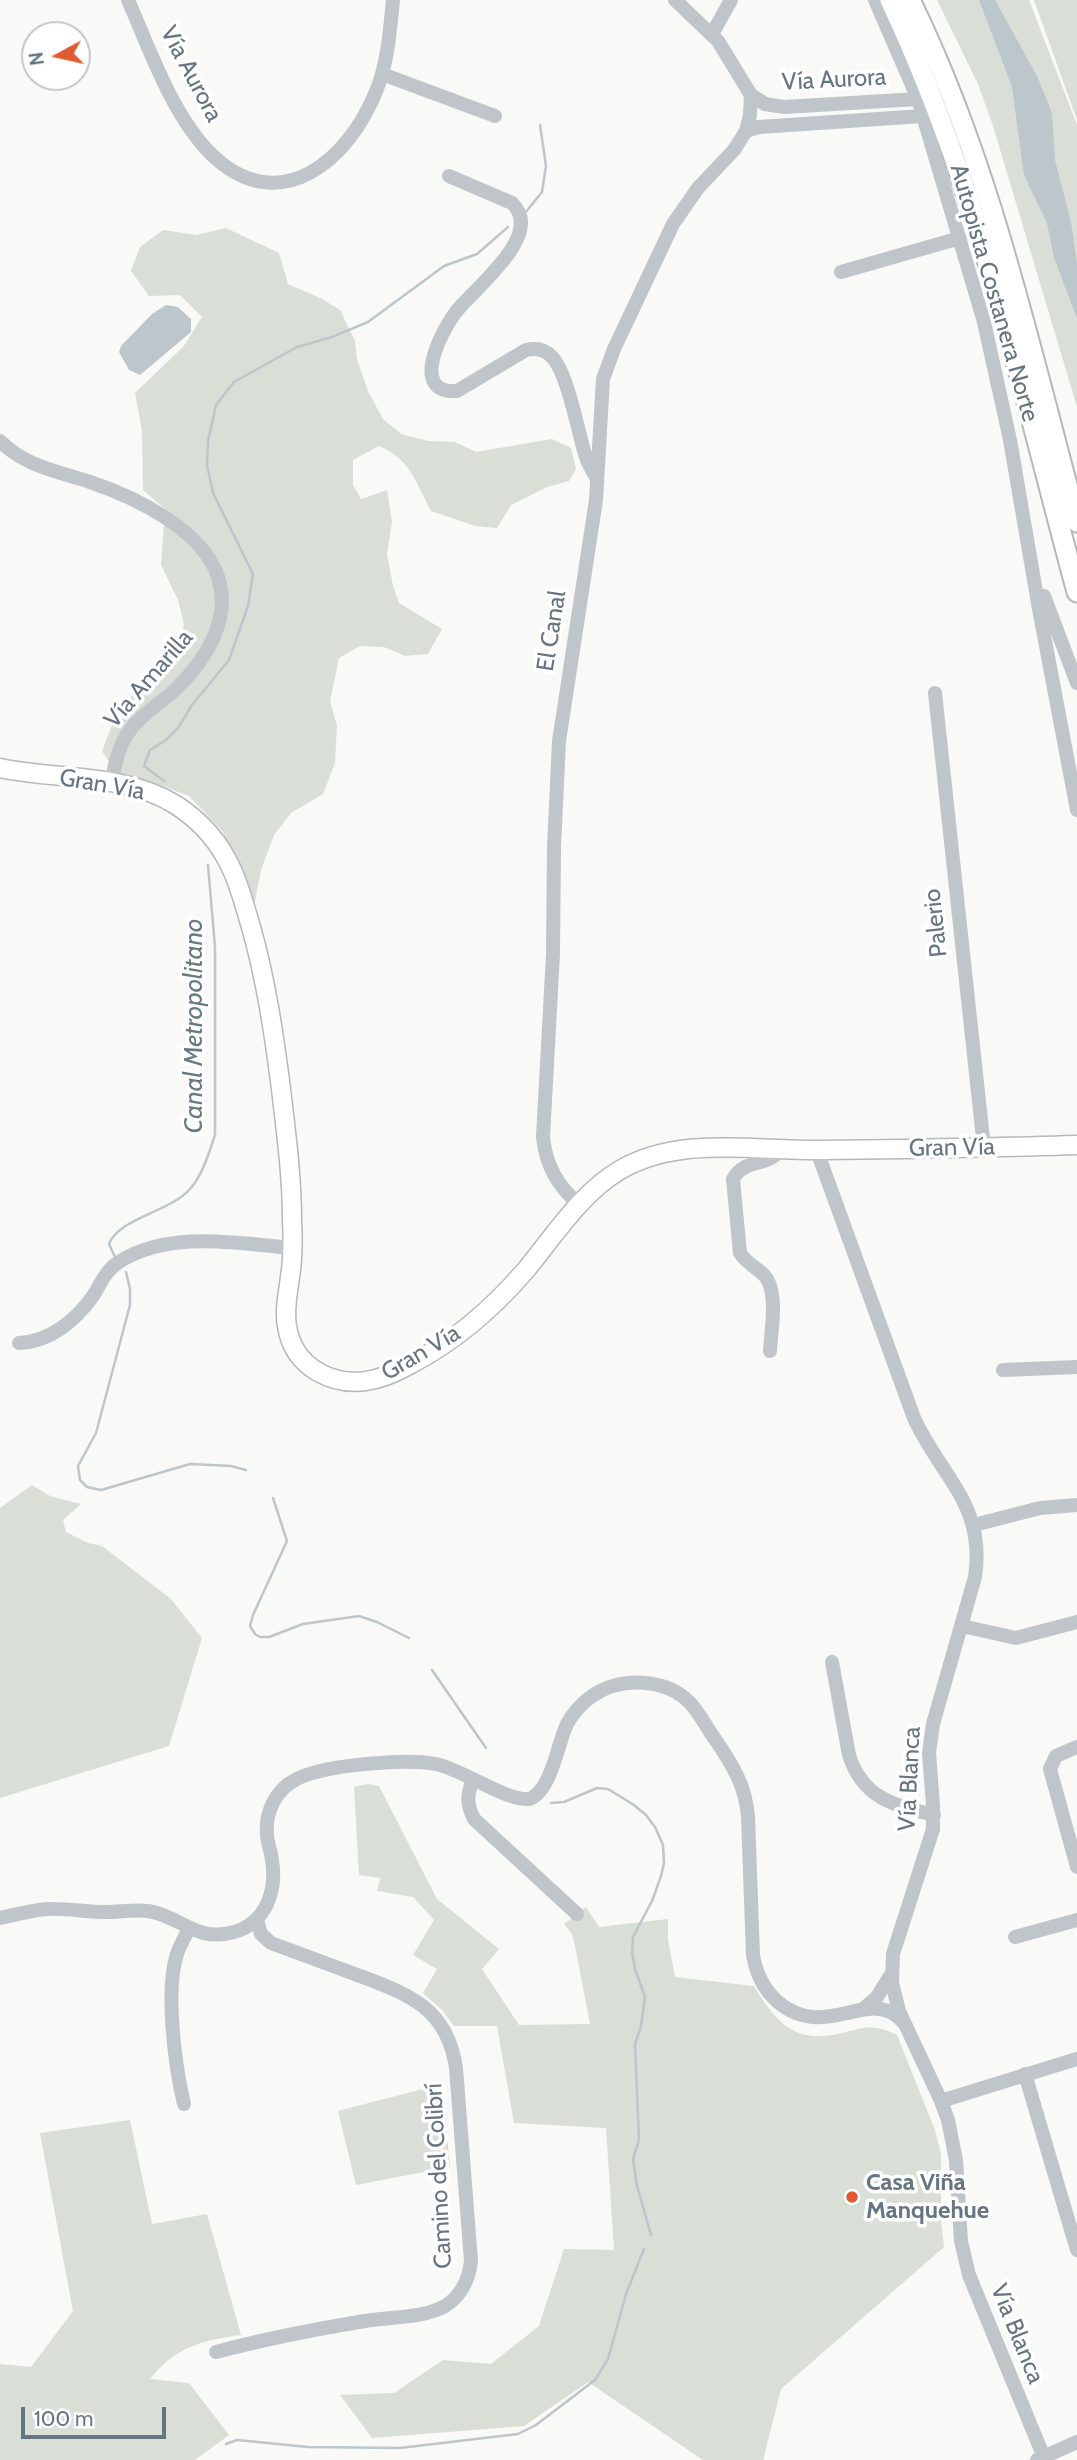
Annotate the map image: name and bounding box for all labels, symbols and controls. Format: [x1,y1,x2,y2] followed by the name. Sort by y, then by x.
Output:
[21,21,91,91] north arrow
[154,21,228,127] street label: Vía Aurora
[24,50,49,67] text: N
[781,63,887,97] street label: Vía Aurora
[943,161,1045,425] street label: Autopista Costanera Norte
[531,589,573,673] street label: El Canal
[99,624,199,734] street label: Vía Amarilla
[57,763,147,807] street label: Gran Vía
[918,887,954,959] street label: Palerio
[178,919,210,1133] water label: Canal Metropolitano
[909,1133,995,1163] street label: Gran Vía
[377,1319,465,1387] street label: Gran Vía
[893,1726,927,1832] street label: Vía Blanca
[420,2083,458,2269] street label: Camino del Colibrí
[866,2169,989,2225] place label: Casa Viña Manquehue
[844,2189,860,2205] marker: Casa Viña Manquehue
[984,2280,1050,2388] street label: Vía Blanca
[24,2394,170,2438] scale bar
[34,2406,93,2431] text: 100 m

